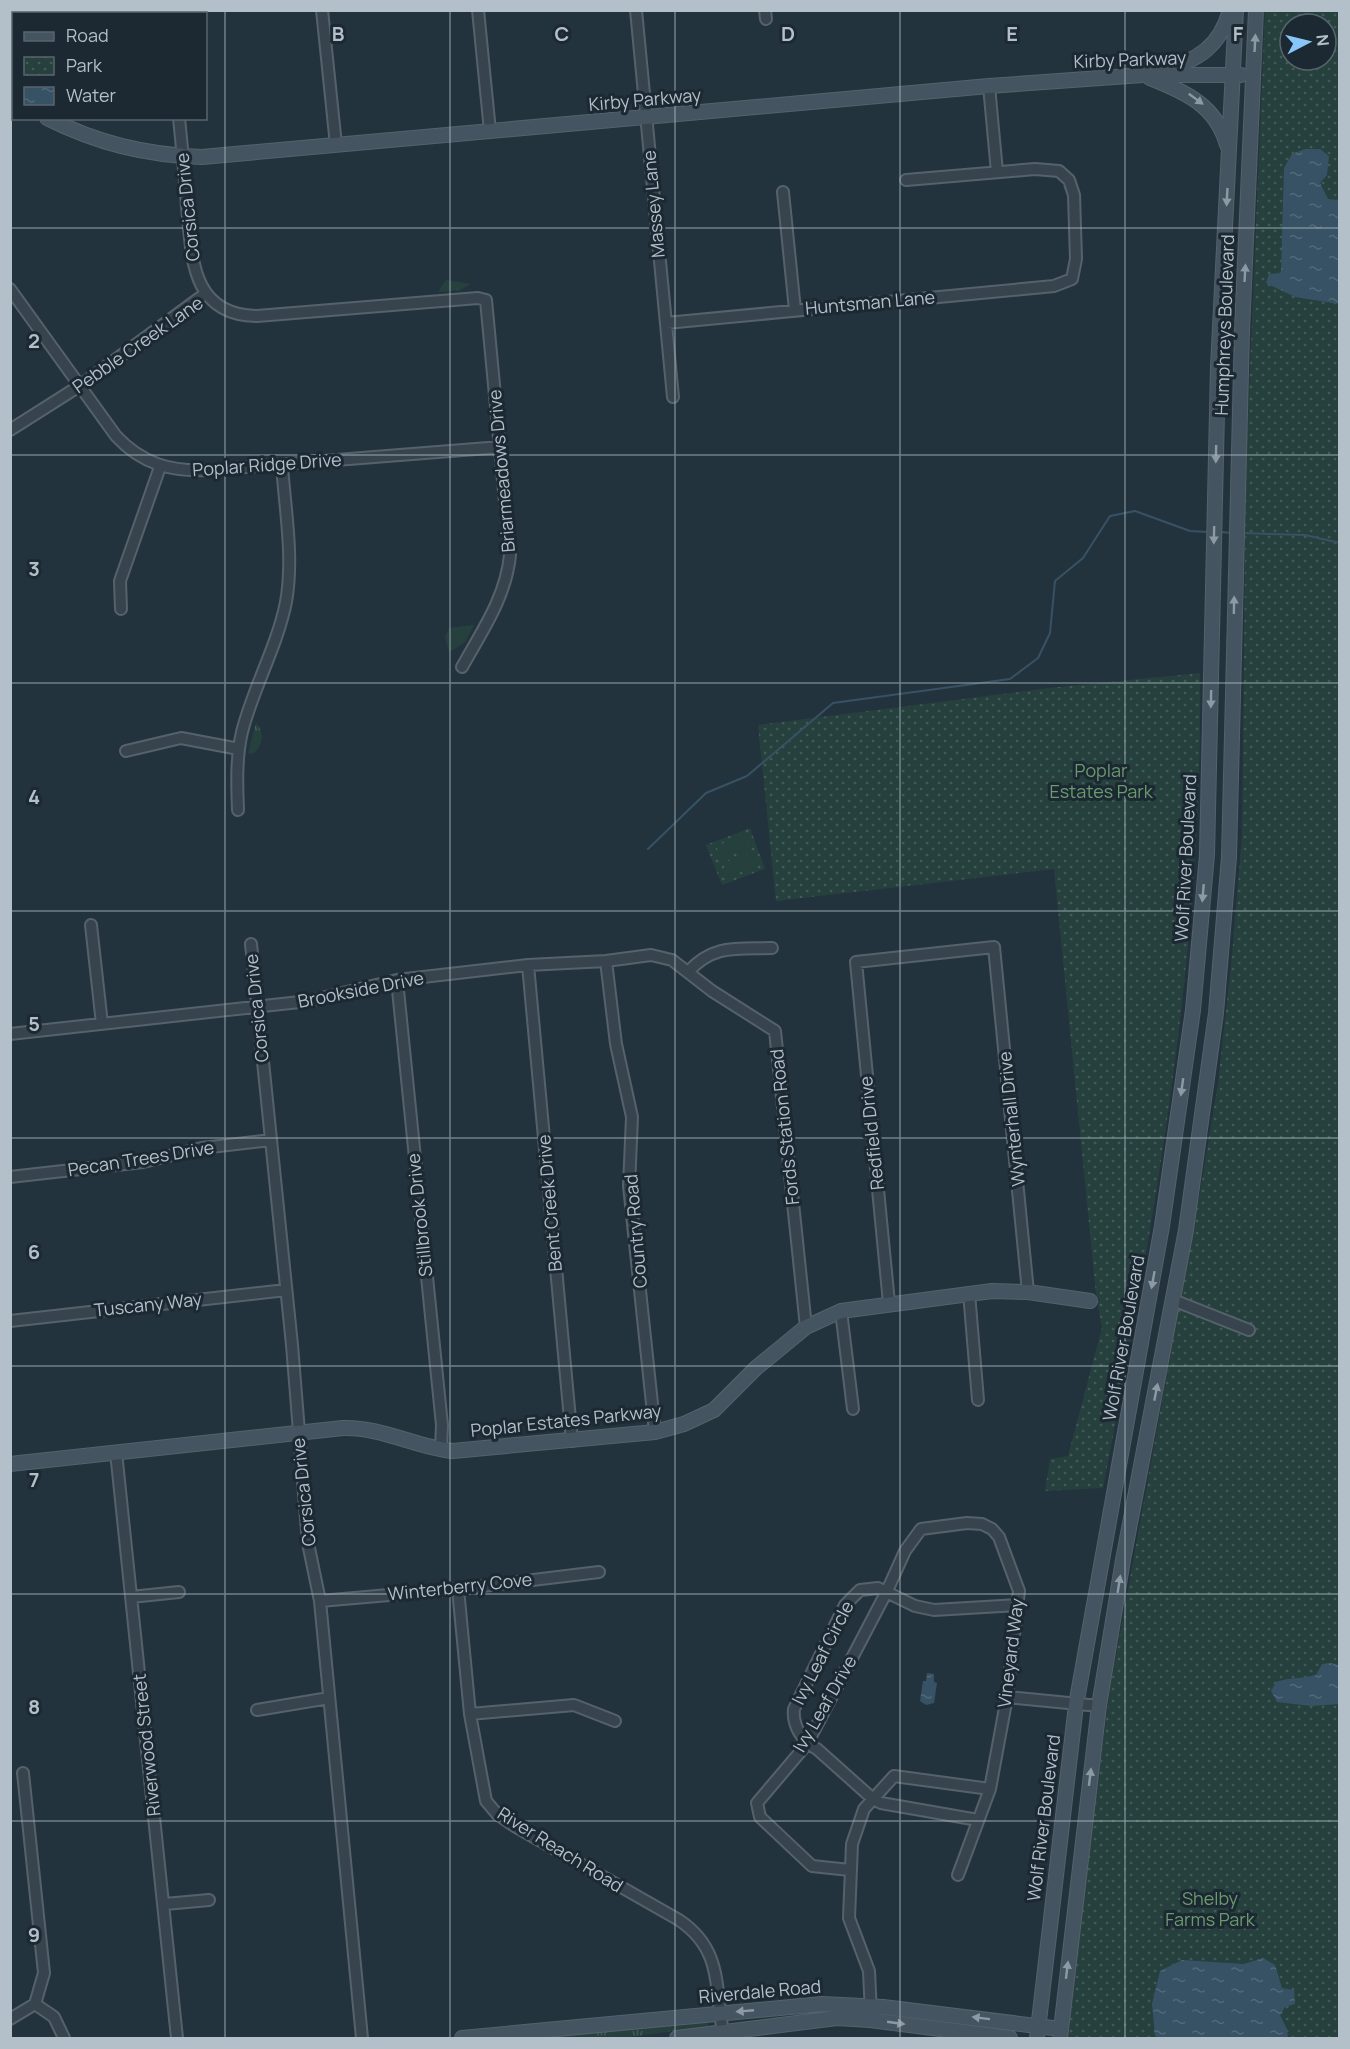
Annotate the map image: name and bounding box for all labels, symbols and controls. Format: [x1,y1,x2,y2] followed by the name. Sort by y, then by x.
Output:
[12,12,207,120] legend
[1278,12,1338,72] north arrow
[332,20,345,47] text: B
[555,20,569,47] text: C
[781,20,795,47] text: D
[1006,20,1018,47] text: E
[1233,20,1244,47] text: F
[66,23,109,47] text: Road
[1250,33,1259,52] one-way arrow
[1311,33,1335,47] text: N
[1073,45,1187,73] street label: Kirby Parkway
[66,53,103,77] text: Park
[588,82,703,116] street label: Kirby Parkway
[66,83,116,107] text: Water
[1188,93,1203,105] one-way arrow
[636,149,670,259] street label: Massey Lane
[169,152,205,263] street label: Corsica Drive
[1223,187,1232,206] one-way arrow
[1209,234,1239,416] street label: Humphreys Boulevard
[1240,263,1249,282] one-way arrow
[804,284,936,320] street label: Huntsman Lane
[67,290,207,398] street label: Pebble Creek Lane
[28,327,40,354] text: 2
[482,389,520,553] street label: Briarmeadows Drive
[1212,445,1221,464] one-way arrow
[192,447,342,481] street label: Poplar Ridge Drive
[1210,526,1219,545] one-way arrow
[28,555,40,582] text: 3
[1229,596,1239,615] one-way arrow
[1206,689,1215,708] one-way arrow
[1049,758,1154,803] park label: Poplar Estates Park
[1169,774,1201,942] street label: Wolf River Boulevard
[28,783,40,810] text: 4
[1199,884,1208,903] one-way arrow
[238,953,274,1064] street label: Corsica Drive
[296,965,426,1013] street label: Brookside Drive
[28,1010,40,1037] text: 5
[764,1048,804,1206] street label: Fords Station Road
[992,1050,1030,1188] street label: Wynterhall Drive
[853,1075,889,1191] street label: Redfield Drive
[1178,1078,1187,1097] one-way arrow
[531,1133,567,1273] street label: Bent Creek Drive
[66,1135,216,1181] street label: Pecan Trees Drive
[401,1152,437,1278] street label: Stillbrook Drive
[618,1173,652,1289] street label: Country Road
[28,1238,40,1265] text: 6
[1097,1253,1149,1423] street label: Wolf River Boulevard
[1148,1271,1157,1290] one-way arrow
[93,1286,203,1322] street label: Tuscany Way
[1152,1383,1161,1402] one-way arrow
[469,1398,663,1442] street label: Poplar Estates Parkway
[285,1437,321,1548] street label: Corsica Drive
[29,1466,39,1493] text: 7
[387,1567,533,1606] street label: Winterberry Cove
[1115,1574,1124,1593] one-way arrow
[786,1596,859,1709] street label: Ivy Leaf Circle
[991,1596,1029,1709] street label: Vineyard Way
[787,1651,862,1756] street label: Ivy Leaf Drive
[127,1673,165,1818] street label: Riverwood Street
[28,1693,40,1720] text: 8
[1021,1733,1065,1903] street label: Wolf River Boulevard
[1086,1767,1095,1786] one-way arrow
[493,1801,628,1897] street label: River Reach Road
[1165,1886,1256,1931] park label: Shelby Farms Park
[28,1921,40,1948] text: 9
[1063,1961,1072,1980] one-way arrow
[698,1974,822,2008] street label: Riverdale Road
[735,2006,754,2016] one-way arrow
[971,2014,990,2023] one-way arrow
[886,2019,905,2028] one-way arrow

